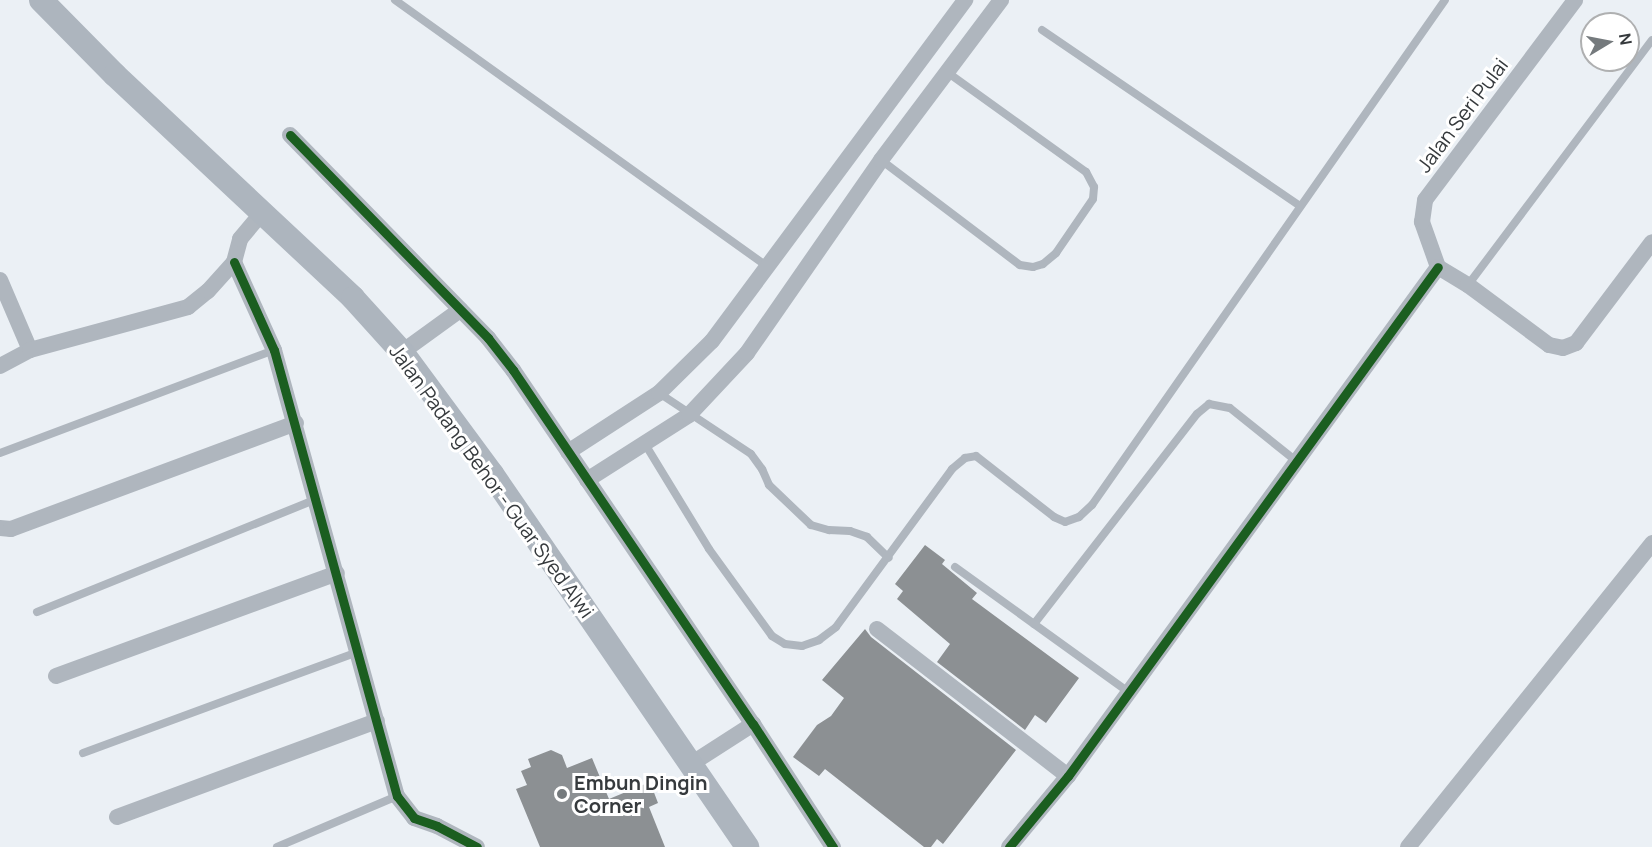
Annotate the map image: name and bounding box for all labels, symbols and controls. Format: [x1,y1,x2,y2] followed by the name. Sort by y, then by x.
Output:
[1580,12,1640,72] north arrow
[1614,32,1638,47] text: N
[1411,53,1513,177] street label: Jalan Seri Pulai
[385,340,599,622] street label: Jalan Padang Behor - Guar Syed Alwi
[574,771,708,818] place label: Embun Dingin Corner
[555,787,569,801] marker: Embun Dingin Corner

